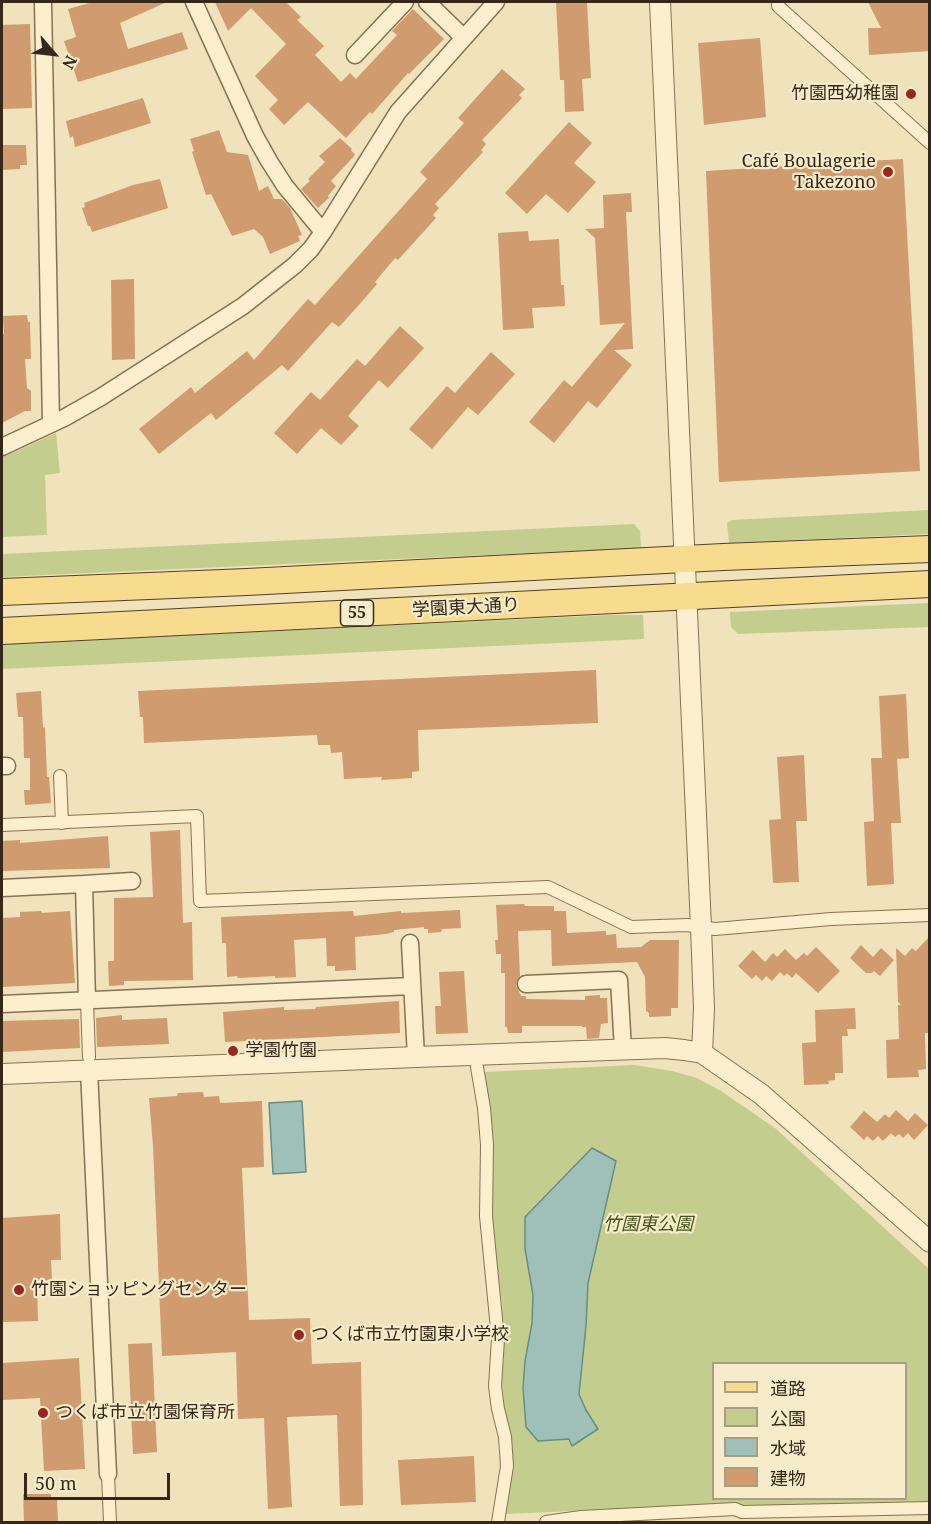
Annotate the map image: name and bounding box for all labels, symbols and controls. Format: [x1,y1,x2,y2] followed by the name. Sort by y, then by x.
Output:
[24,24,84,84] north arrow
[57,52,83,73] text: N
[791,83,899,105] place label: 竹園西幼稚園
[904,87,918,101] marker: 竹園西幼稚園
[741,151,876,194] place label: Café Boulagerie Takezono
[881,165,895,179] marker: Café Boulagerie Takezono
[412,594,520,622] street label: 学園東大通り
[340,600,374,626] road number: 55
[245,1040,317,1062] place label: 学園竹園
[226,1044,240,1058] marker: 学園竹園
[603,1214,693,1236] park label: 竹園東公園
[31,1279,247,1301] place label: 竹園ショッピングセンター
[12,1283,26,1297] marker: 竹園ショッピングセンター
[311,1324,509,1346] place label: つくば市立竹園東小学校
[292,1328,306,1342] marker: つくば市立竹園東小学校
[712,1362,907,1500] legend
[770,1376,806,1400] text: 道路
[55,1402,235,1424] place label: つくば市立竹園保育所
[36,1406,50,1420] marker: つくば市立竹園保育所
[770,1406,806,1430] text: 公園
[770,1436,806,1460] text: 水域
[27,1461,172,1499] scale bar
[770,1466,806,1490] text: 建物
[35,1471,77,1495] text: 50 m

